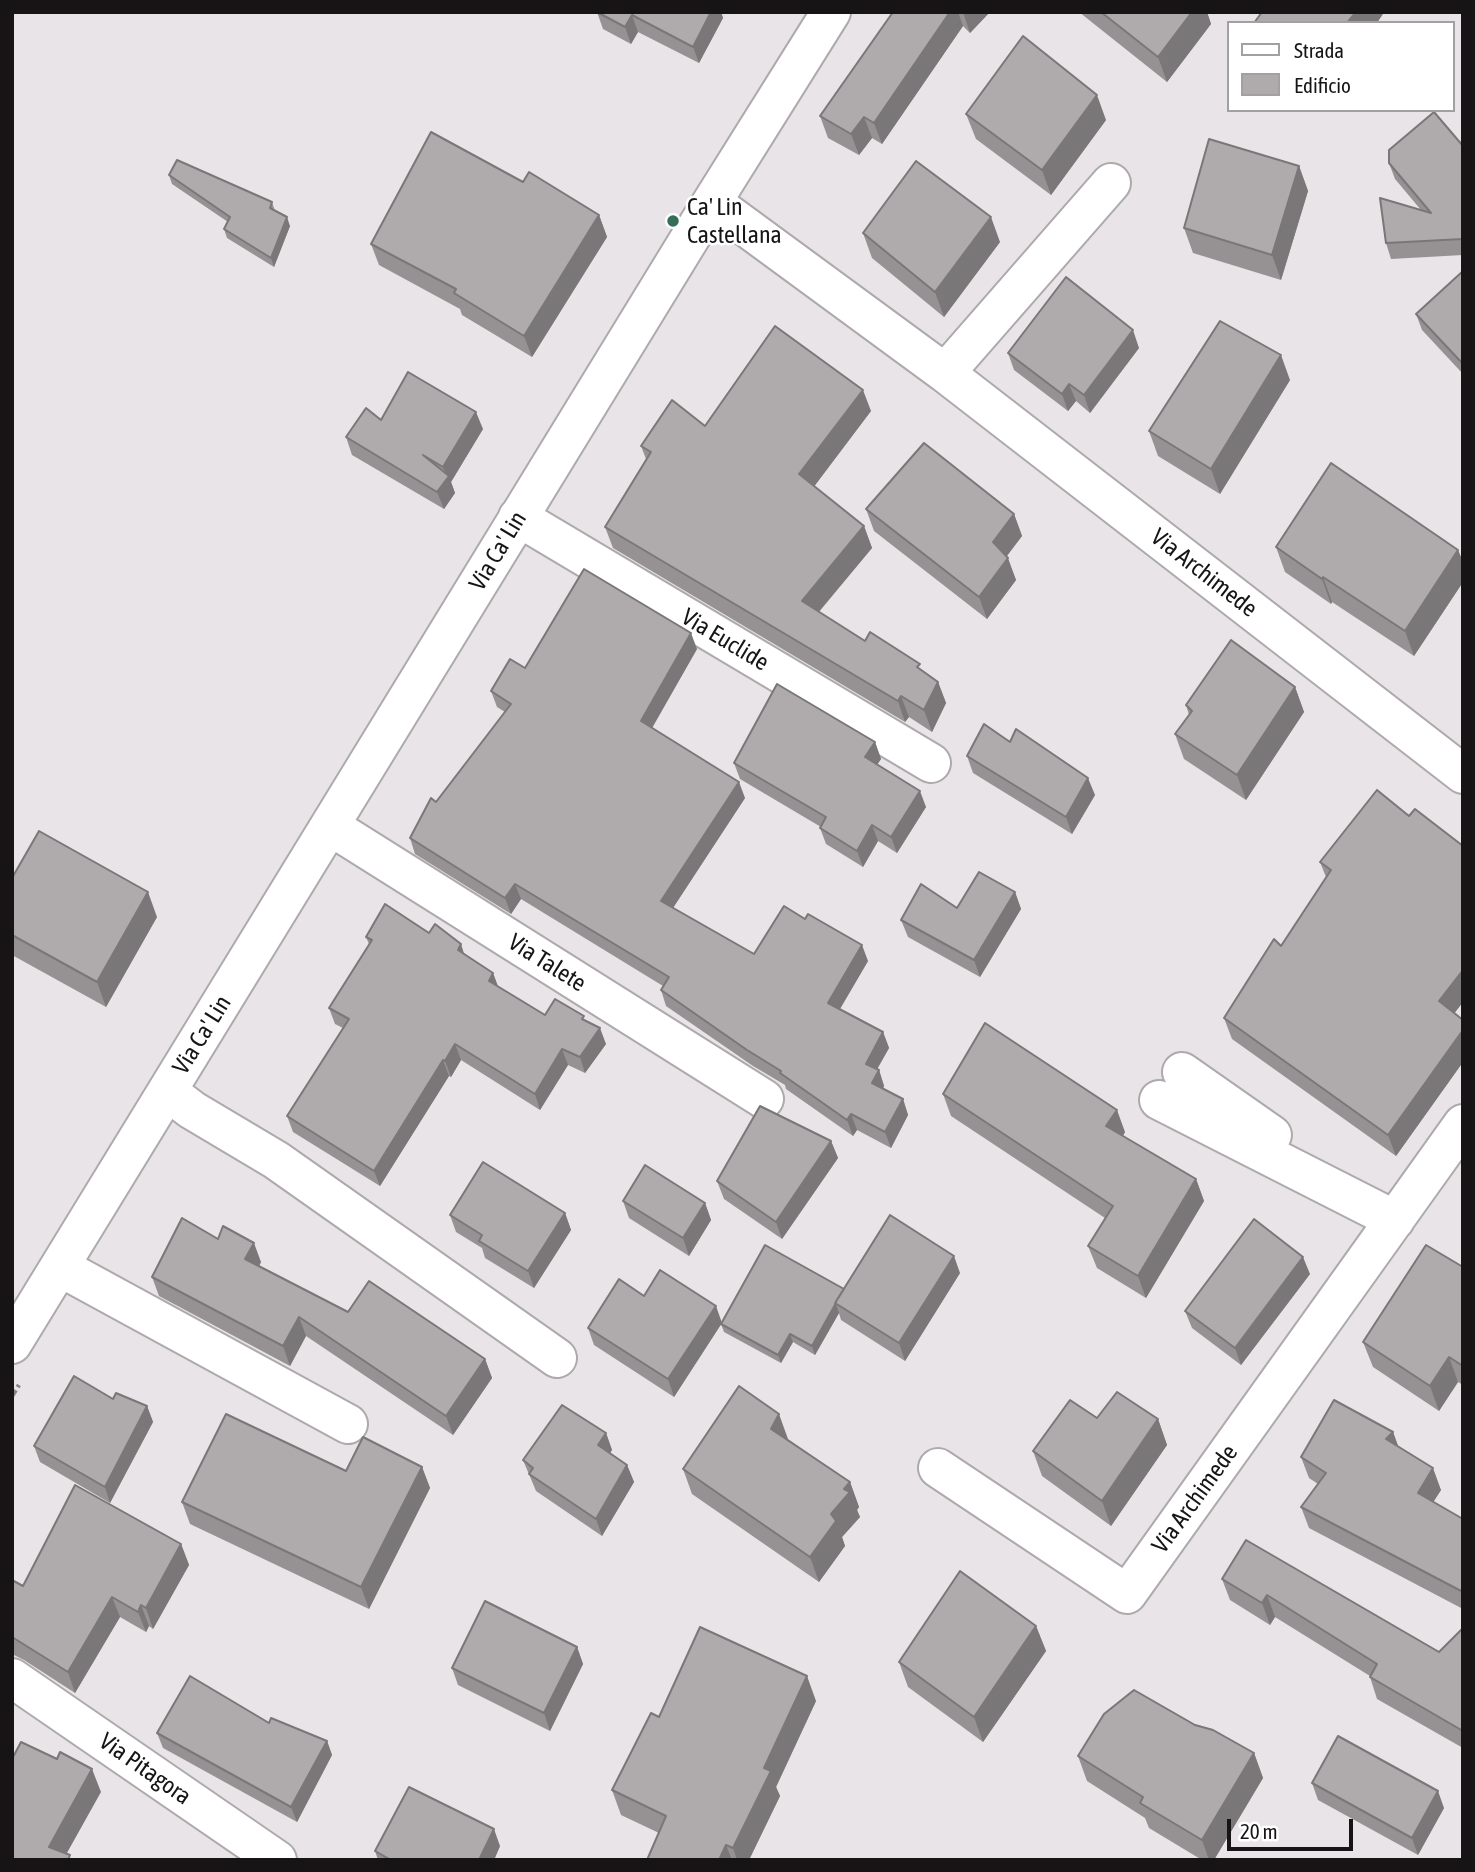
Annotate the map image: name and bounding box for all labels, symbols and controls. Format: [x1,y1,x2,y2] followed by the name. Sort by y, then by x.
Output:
[1226,21,1454,112] legend
[1294,38,1344,62] text: Strada
[1294,73,1351,97] text: Edificio
[687,193,782,249] place label: Ca' Lin Castellana
[665,213,681,229] marker: Ca' Lin Castellana
[463,506,533,596] street label: Via Ca' Lin
[1145,523,1263,623] street label: Via Archimede
[676,603,774,677] street label: Via Euclide
[503,928,591,998] street label: Via Talete
[167,990,237,1080] street label: Via Ca' Lin
[1146,1439,1244,1559] street label: Via Archimede
[94,1727,196,1811] street label: Via Pitagora
[1230,1806,1356,1850] scale bar
[1240,1819,1278,1843] text: 20 m

